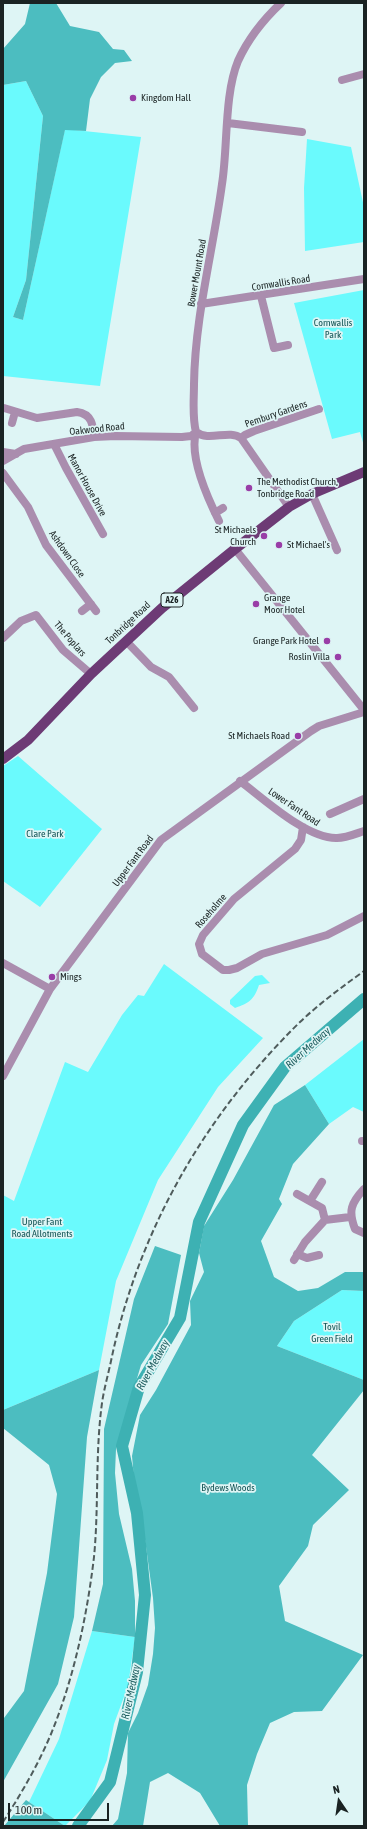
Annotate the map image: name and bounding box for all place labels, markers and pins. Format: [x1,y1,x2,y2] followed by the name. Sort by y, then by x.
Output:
[141,92,191,104] place label: Kingdom Hall
[128,93,138,103] marker: Kingdom Hall
[257,476,338,500] place label: The Methodist Church, Tonbridge Road
[244,483,254,493] marker: The Methodist Church, Tonbridge Road
[215,524,256,548] place label: St Michaels Church
[259,531,269,541] marker: St Michaels Church
[287,539,330,551] place label: St Michael's
[274,540,284,550] marker: St Michael's
[264,592,305,616] place label: Grange Moor Hotel
[251,599,261,609] marker: Grange Moor Hotel
[253,635,319,647] place label: Grange Park Hotel
[322,636,332,646] marker: Grange Park Hotel
[288,651,330,663] place label: Roslin Villa
[333,652,343,662] marker: Roslin Villa
[228,730,290,742] place label: St Michaels Road
[293,731,303,741] marker: St Michaels Road
[60,971,82,983] place label: Mings
[47,972,57,982] marker: Mings

